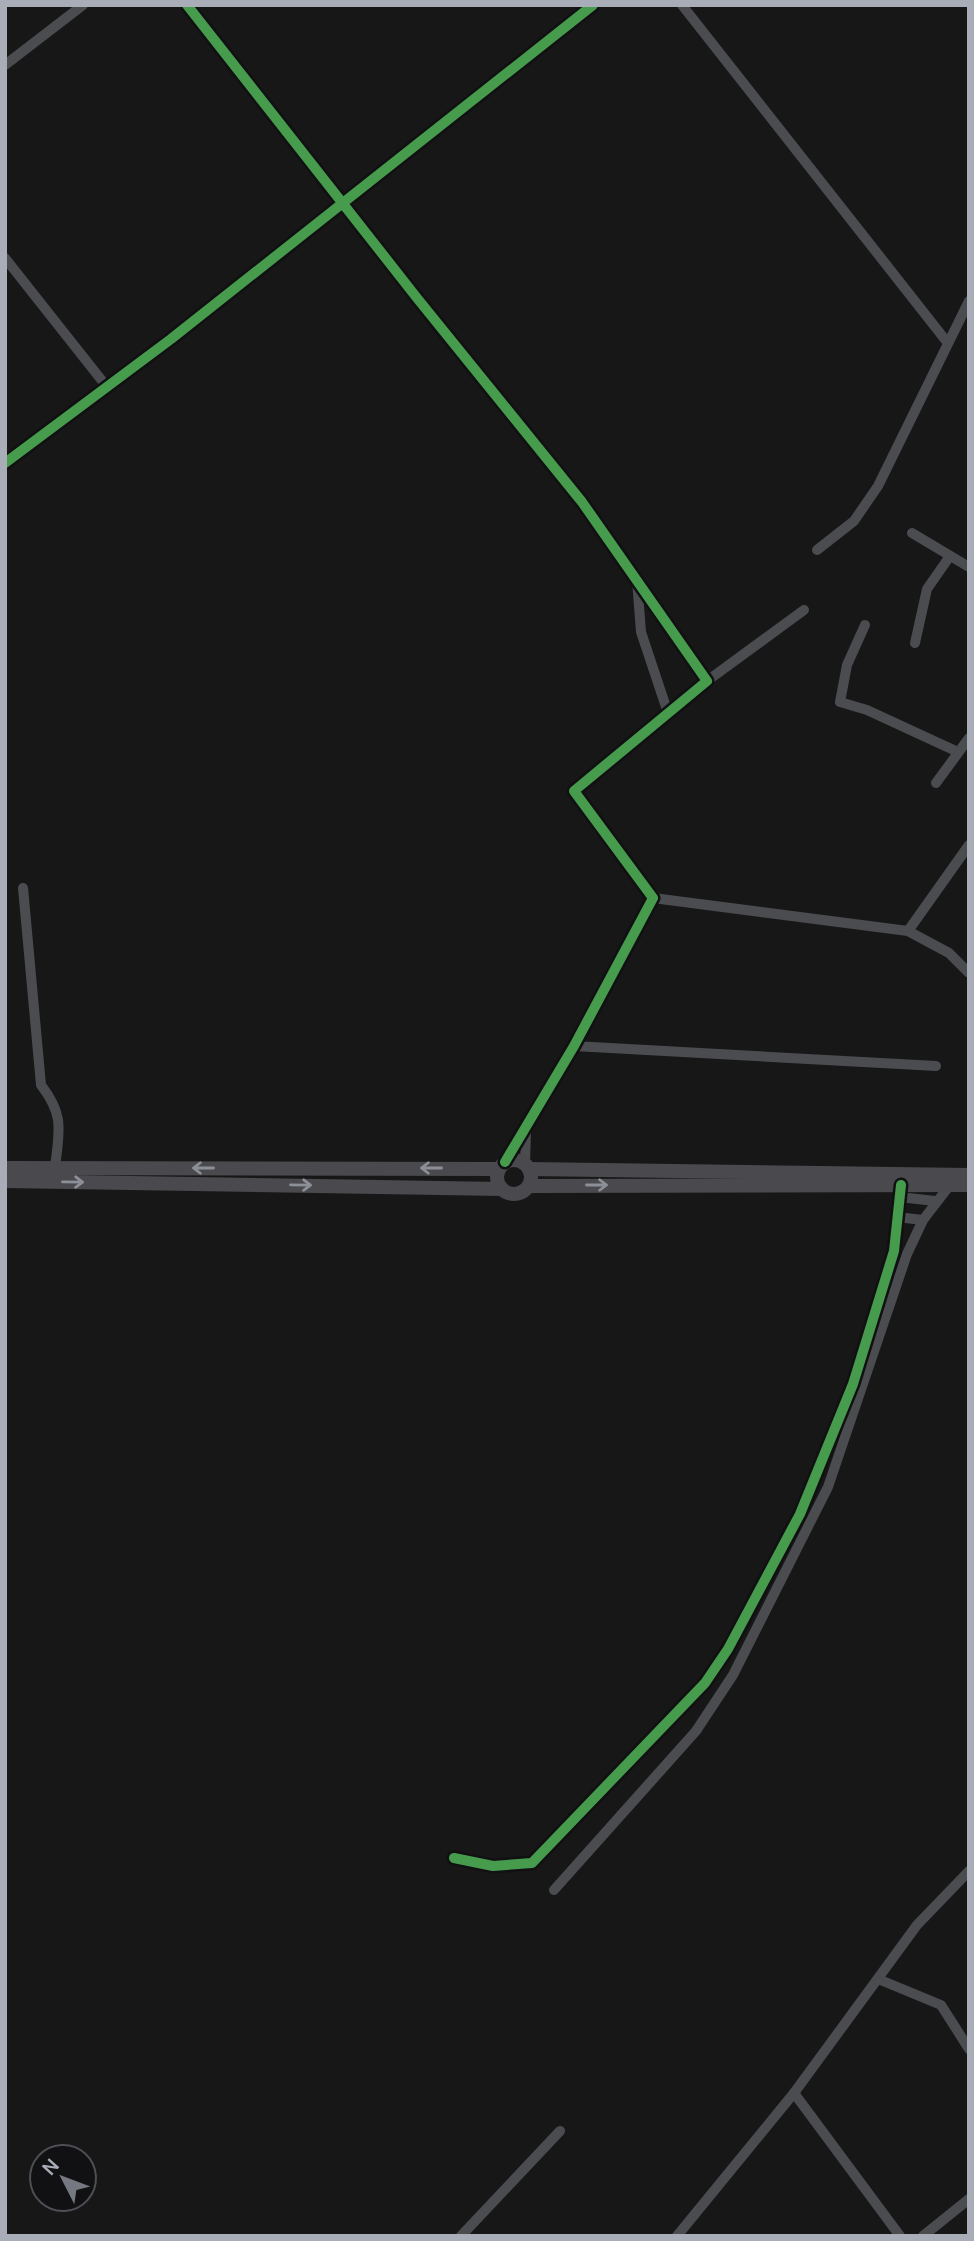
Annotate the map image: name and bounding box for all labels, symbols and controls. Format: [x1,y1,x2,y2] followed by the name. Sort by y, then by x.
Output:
[192,1161,215,1175] one-way arrow
[419,1162,442,1175] one-way arrow
[62,1175,85,1189] one-way arrow
[585,1178,608,1192] one-way arrow
[289,1179,312,1192] one-way arrow
[28,2143,98,2213] north arrow
[36,2153,65,2180] text: N

